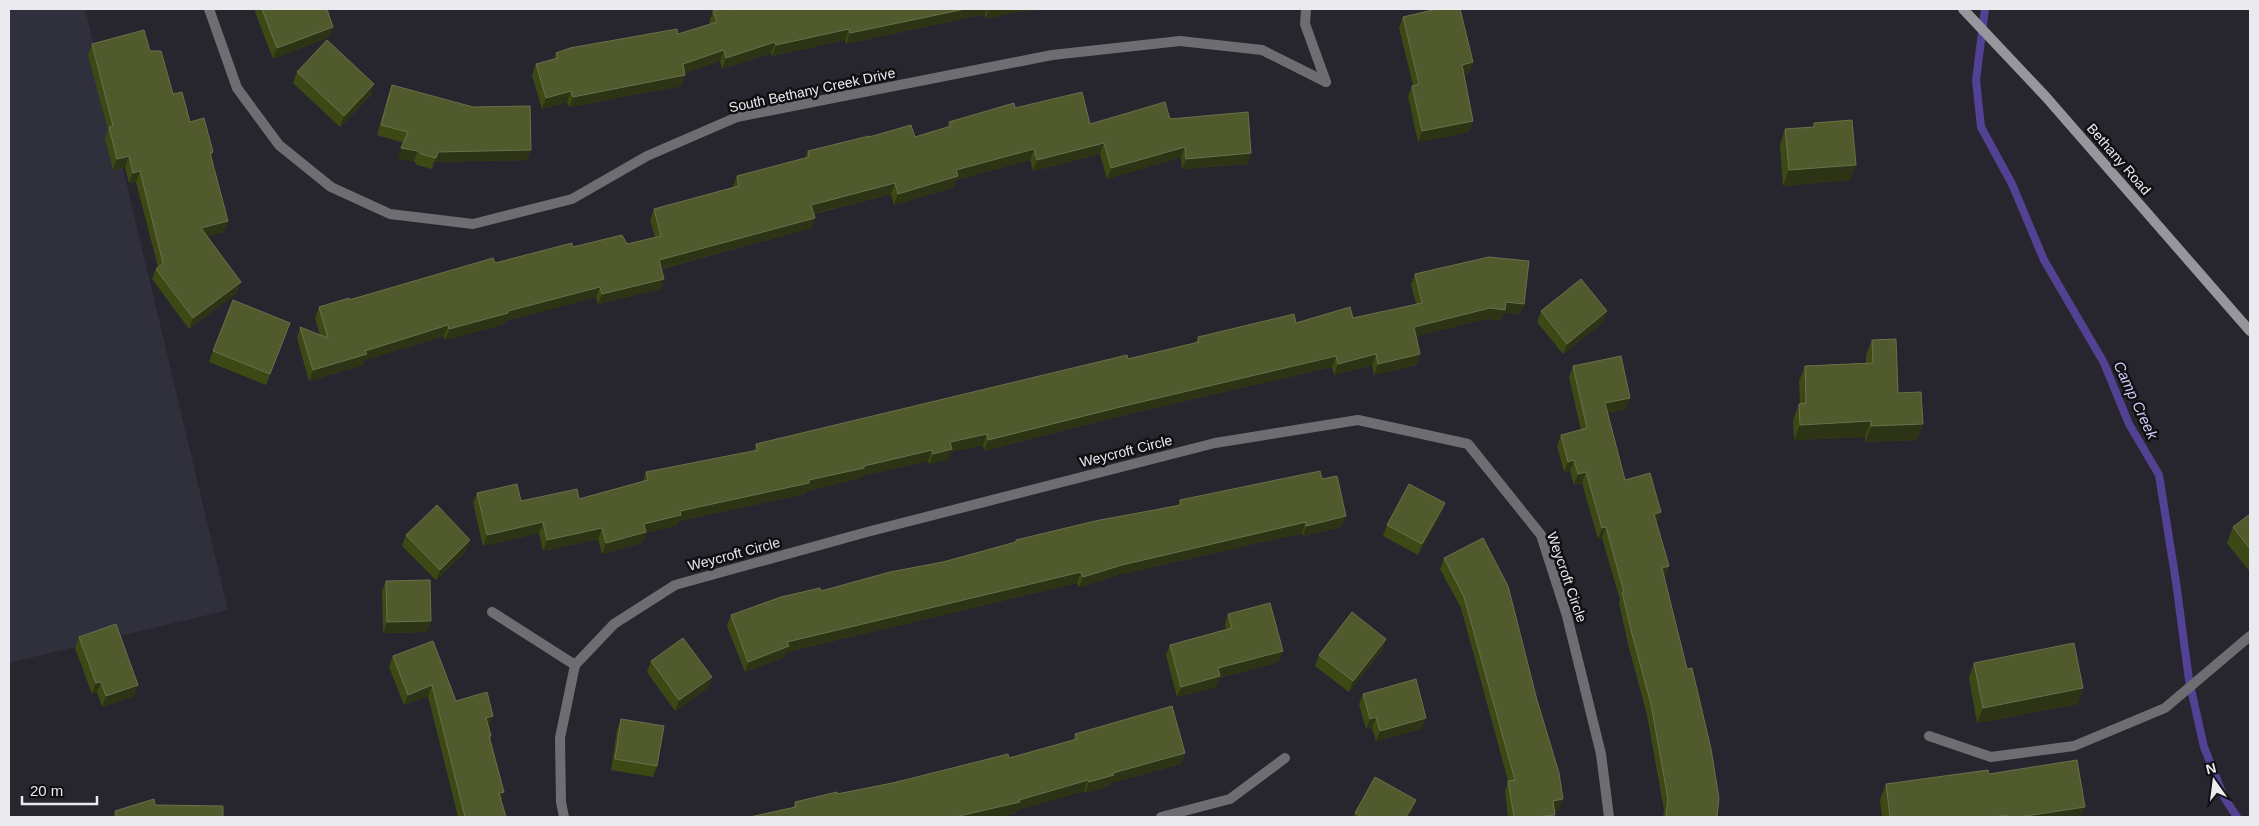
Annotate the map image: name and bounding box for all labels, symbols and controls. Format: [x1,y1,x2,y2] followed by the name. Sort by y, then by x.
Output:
[727,64,897,115] street label: South Bethany Creek Drive
[2084,120,2154,198] street label: Bethany Road
[2111,358,2162,443] water label: Camp Creek
[1078,432,1174,470] street label: Weycroft Circle
[1544,530,1590,625] street label: Weycroft Circle
[686,534,782,574] street label: Weycroft Circle
[2189,756,2239,806] north arrow
[2204,759,2218,777] text: N
[22,774,98,806] scale bar
[30,782,63,799] text: 20 m

